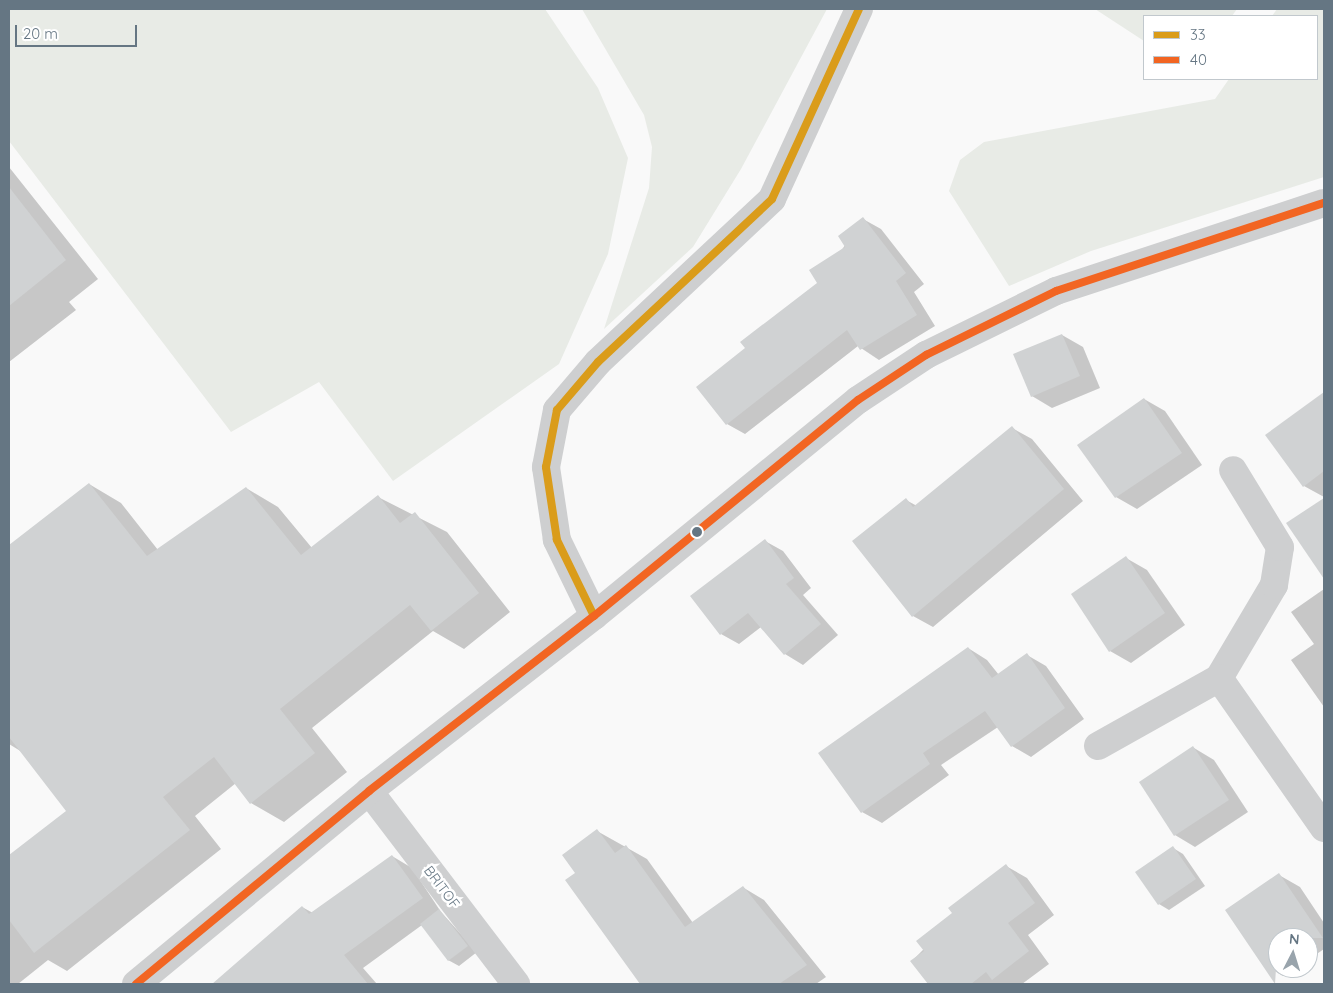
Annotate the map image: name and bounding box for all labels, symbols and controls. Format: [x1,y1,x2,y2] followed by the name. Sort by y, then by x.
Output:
[18,15,140,47] scale bar
[1143,15,1318,80] legend
[23,24,58,43] text: 20 m
[1190,25,1206,44] text: 33
[1190,50,1207,69] text: 40
[692,527,702,537] unlabelled marker
[421,862,463,912] street label: BRITOF
[1268,928,1318,978] north arrow
[1288,930,1300,948] text: N

